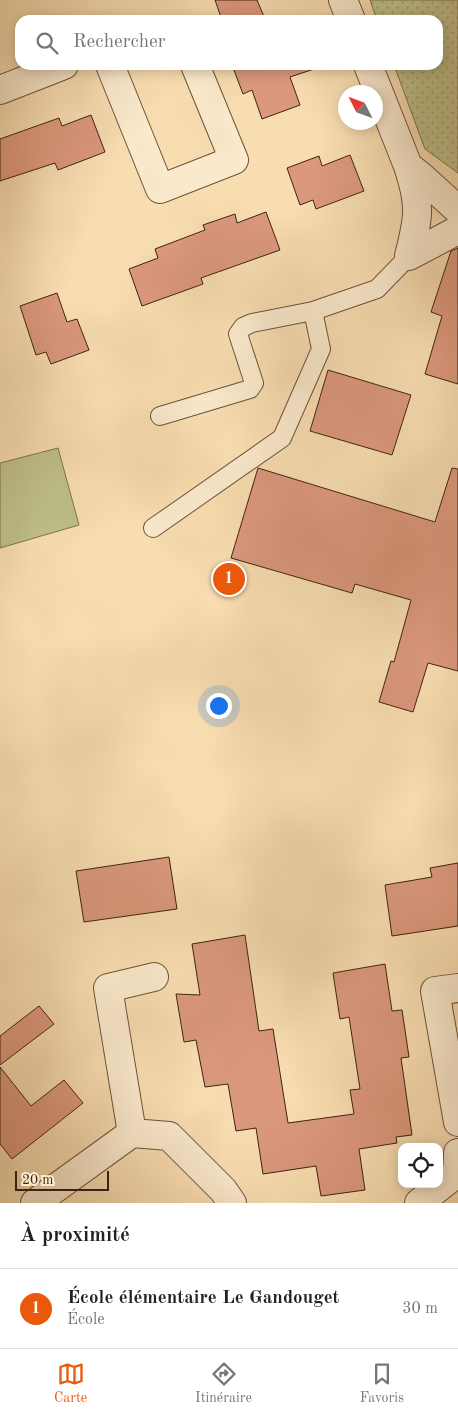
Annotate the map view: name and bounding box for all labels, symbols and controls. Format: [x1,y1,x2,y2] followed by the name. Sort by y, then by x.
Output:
[15,15,443,70] search box
[33,29,61,57] icon: search
[73,33,166,52] text: Rechercher
[338,85,383,130] north arrow
[213,560,245,598] pin: 1
[206,693,232,719] your location
[398,1143,443,1188] map controls
[398,1143,443,1188] button: locate
[15,1168,109,1191] scale bar
[22,1173,53,1187] text: 20 m
[20,1225,130,1246] text: À proximité
[67,1289,340,1308] text: École élémentaire Le Gandouget
[31,1301,41,1317] text: 1
[402,1301,438,1317] text: 30 m
[67,1312,105,1328] text: École
[54,1360,87,1407] tab: Carte
[195,1360,252,1407] tab: Itinéraire
[360,1360,404,1407] tab: Favoris

